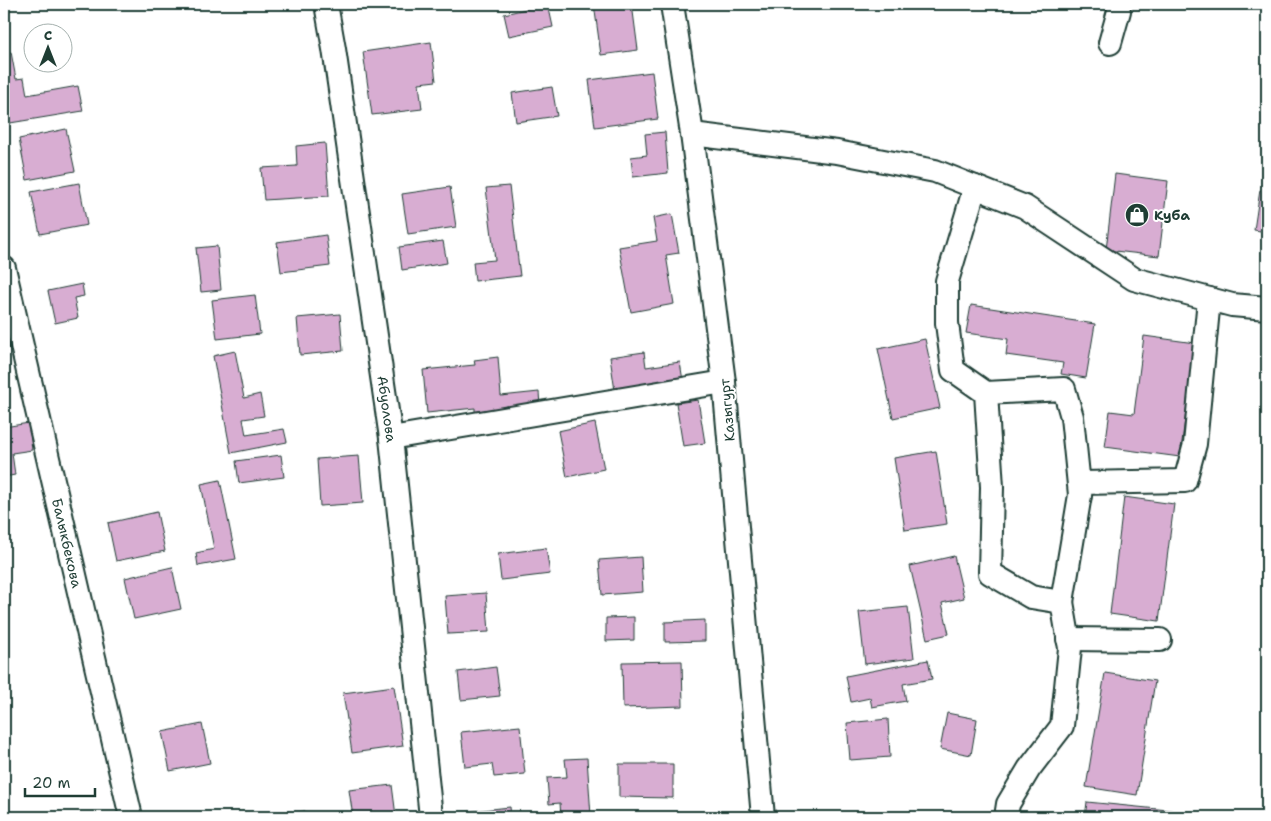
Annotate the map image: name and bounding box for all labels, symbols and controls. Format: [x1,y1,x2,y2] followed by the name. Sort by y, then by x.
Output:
[22,22,72,72] north arrow
[44,26,52,44] text: С
[1124,202,1150,228] shop icon: Куба
[1154,206,1190,224] place label: Куба
[373,374,401,444] street label: Абуолова
[715,377,739,442] street label: Казыгурт
[48,496,86,590] street label: Балыкбекова
[25,766,95,798] scale bar
[32,773,71,793] text: 20 m

